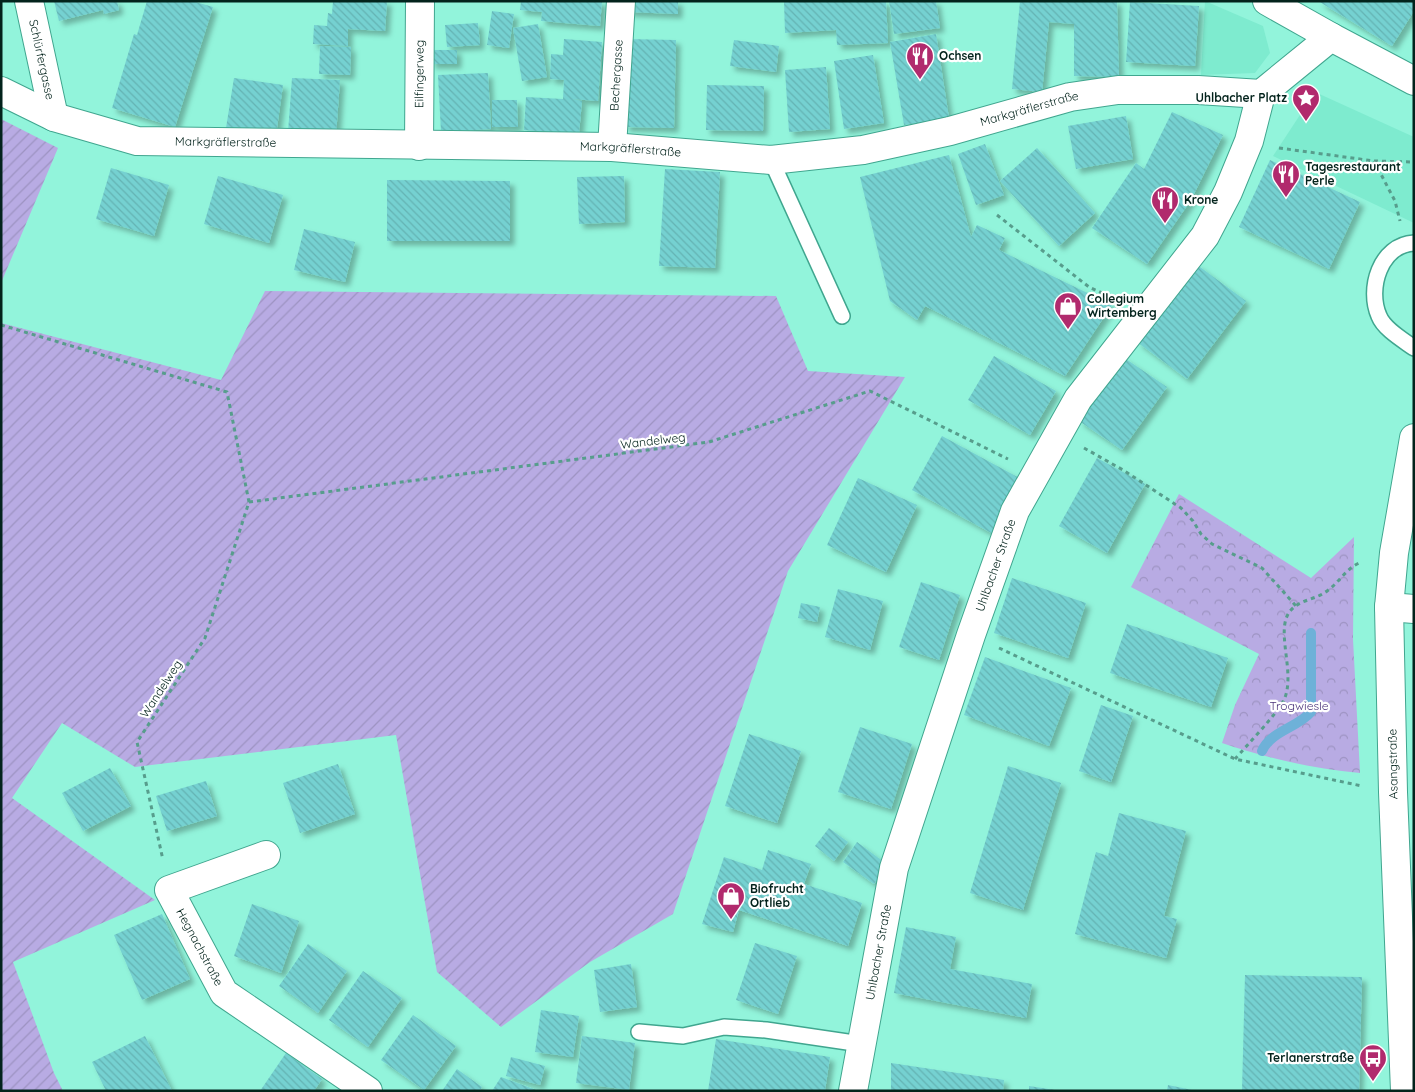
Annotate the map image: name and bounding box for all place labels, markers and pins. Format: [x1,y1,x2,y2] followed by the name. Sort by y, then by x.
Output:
[905,41,935,80] restaurant icon: Ochsen
[939,48,982,63] place label: Ochsen
[1291,83,1321,122] place icon: Uhlbacher Platz
[1196,90,1287,105] place label: Uhlbacher Platz
[1271,159,1301,198] restaurant icon: Tagesrestaurant Perle
[1305,159,1401,188] place label: Tagesrestaurant Perle
[1150,185,1180,224] restaurant icon: Krone
[1184,192,1218,207] place label: Krone
[1053,291,1083,330] shop icon: Collegium Wirtemberg
[1087,291,1157,320] place label: Collegium Wirtemberg
[716,881,746,920] shop icon: Biofrucht Ortlieb
[750,881,804,910] place label: Biofrucht Ortlieb
[1358,1043,1388,1082] bus stop icon: Terlanerstraße
[1267,1050,1354,1065] place label: Terlanerstraße

